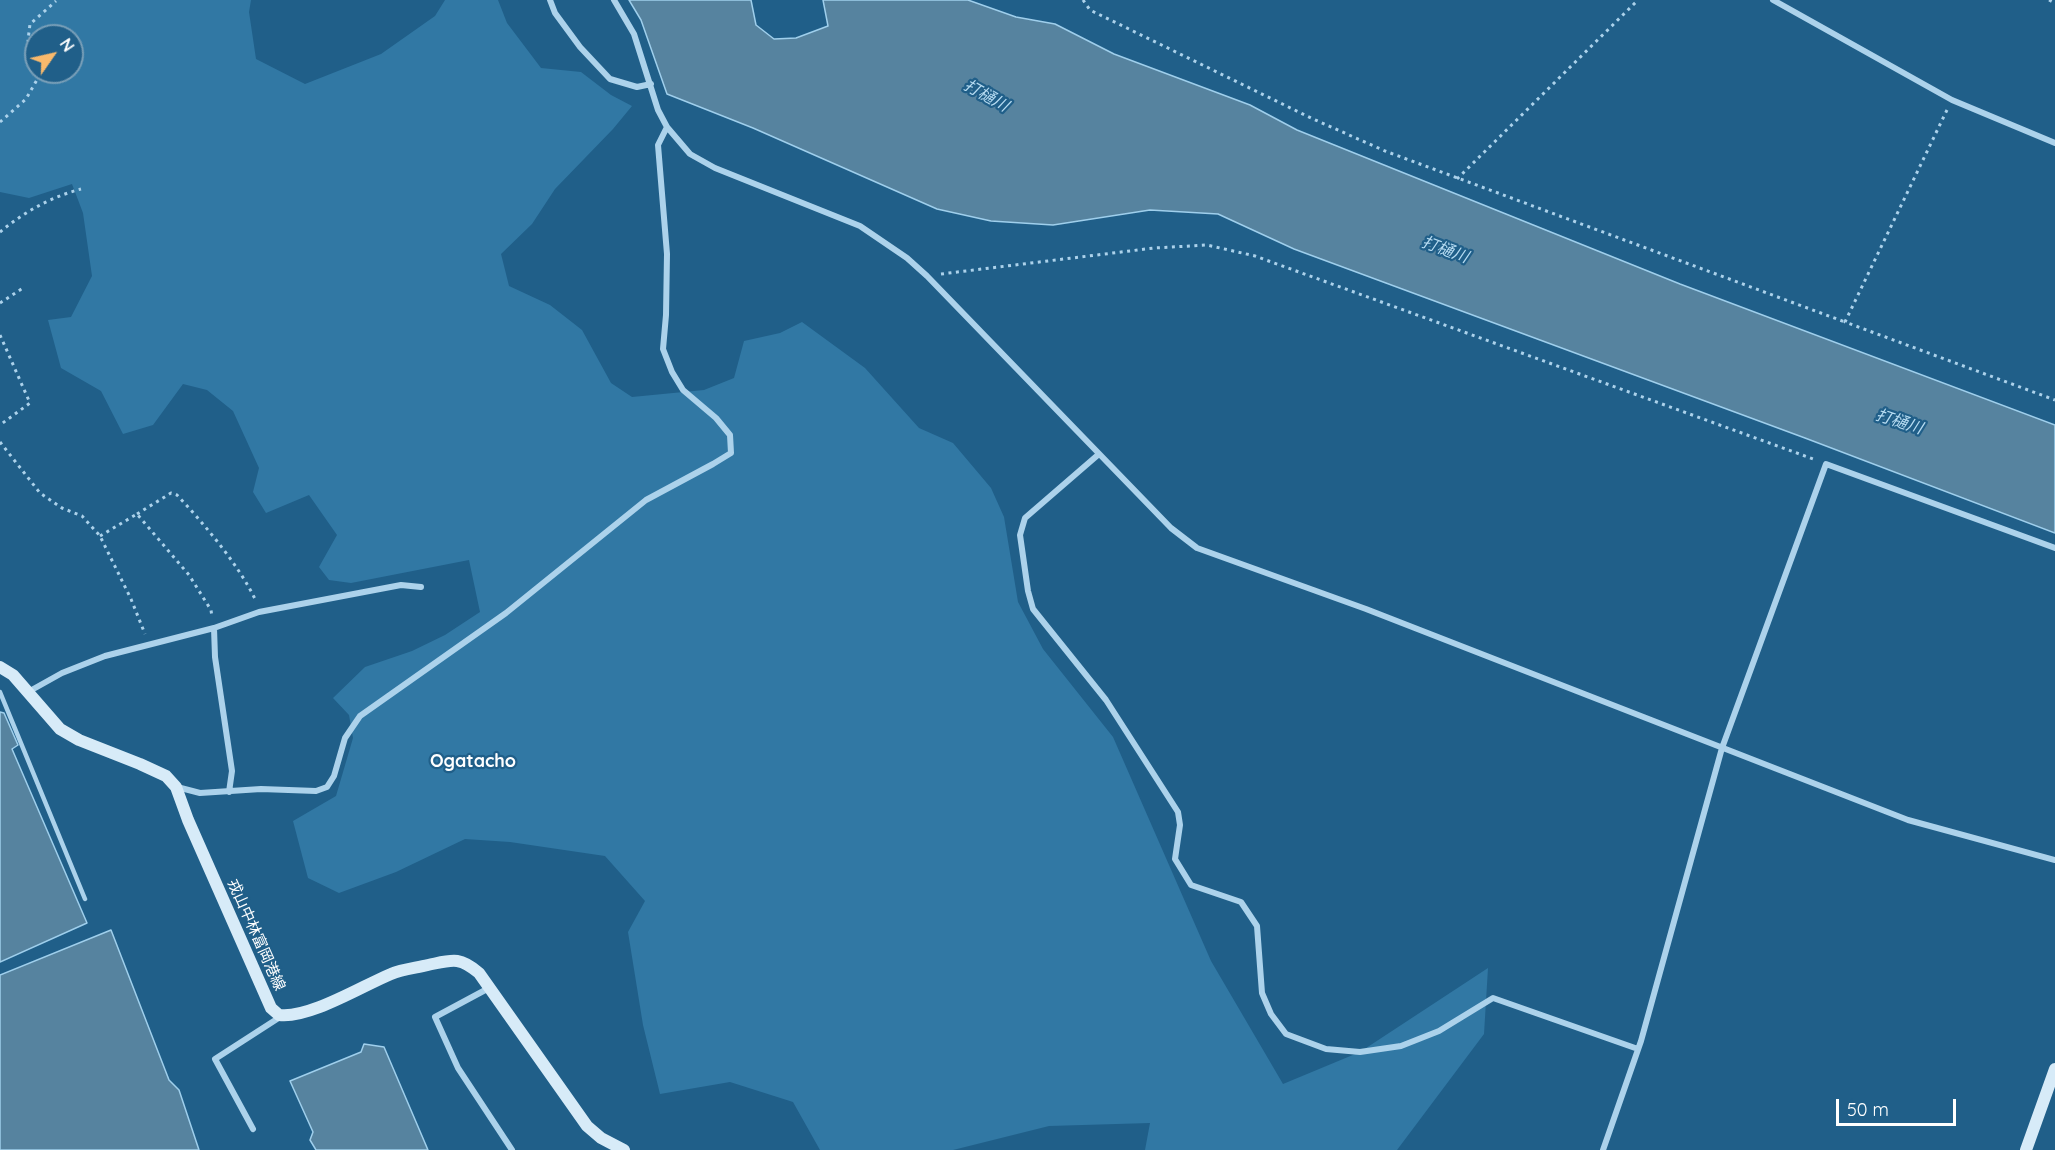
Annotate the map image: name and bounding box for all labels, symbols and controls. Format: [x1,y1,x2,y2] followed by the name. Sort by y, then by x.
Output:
[24,24,84,84] north arrow
[56,35,79,56] text: N
[960,76,1012,116] water label: 打樋川
[1419,233,1471,267] water label: 打樋川
[1873,405,1925,439] water label: 打樋川
[430,751,516,773] district label: Ogatacho
[223,877,289,993] street label: 戎山中林富岡港線
[1839,1087,1959,1125] scale bar
[1847,1098,1889,1121] text: 50 m

